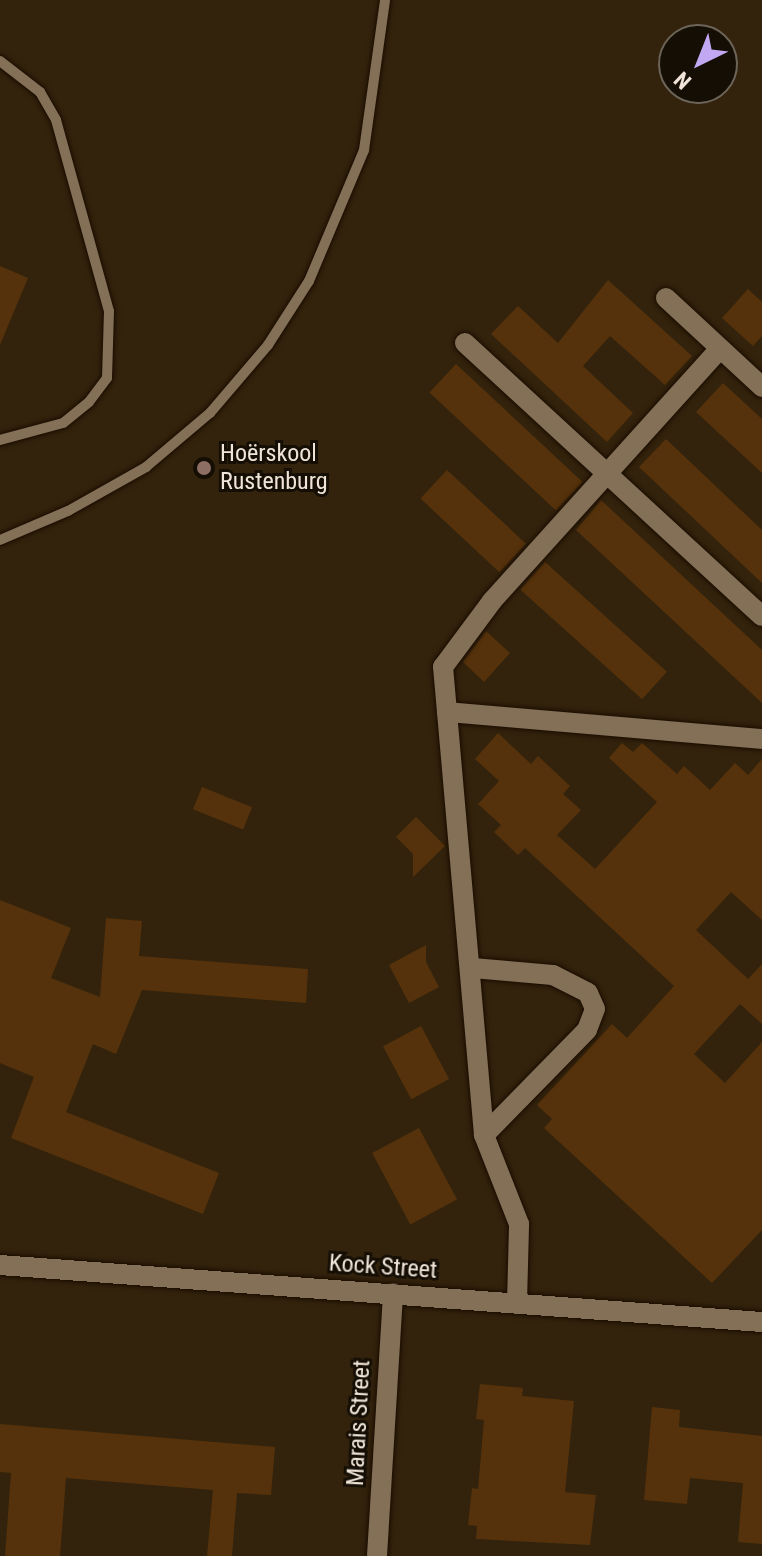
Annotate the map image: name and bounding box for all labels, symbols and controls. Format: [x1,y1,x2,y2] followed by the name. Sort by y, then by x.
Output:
[658,24,738,104] north arrow
[669,67,696,94] text: N
[220,440,328,496] place label: Hoërskool Rustenburg
[195,459,213,477] marker: Hoërskool Rustenburg
[328,1249,438,1285] street label: Kock Street
[341,1359,377,1487] street label: Marais Street

